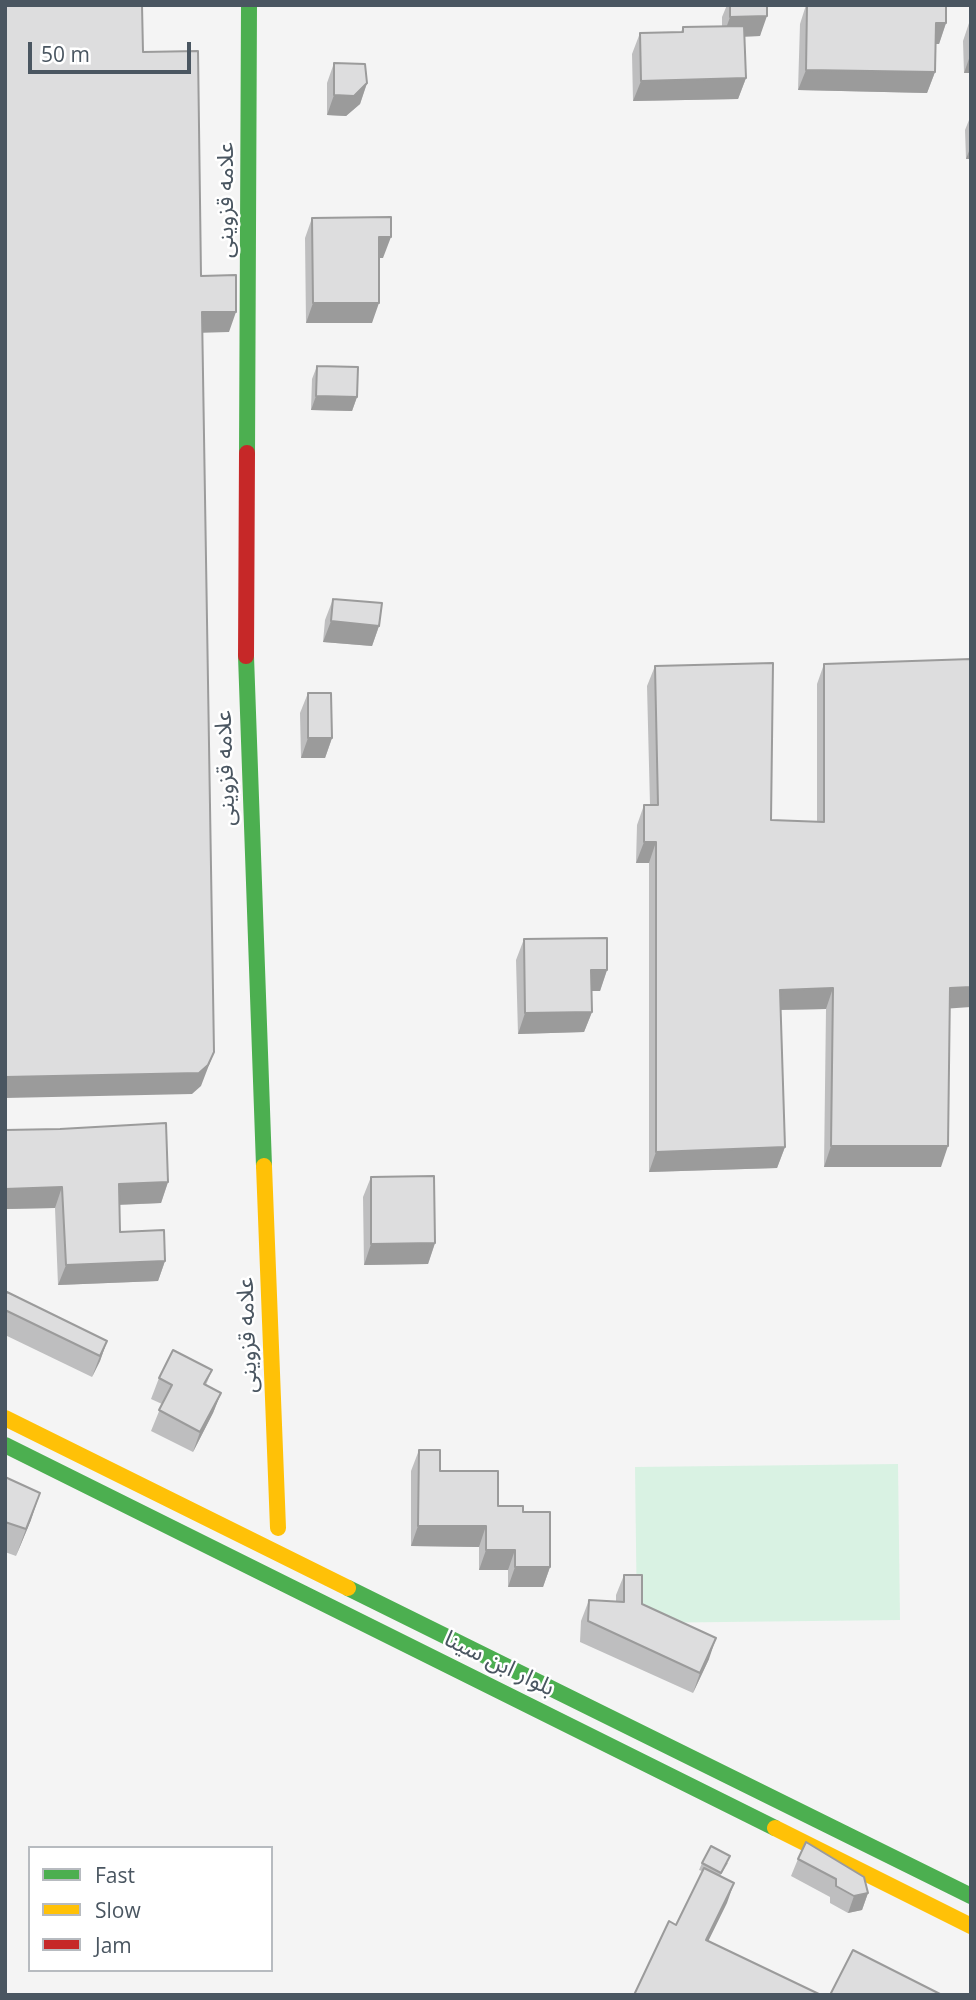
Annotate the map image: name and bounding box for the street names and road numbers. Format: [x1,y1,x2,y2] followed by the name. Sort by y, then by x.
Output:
[212,142,240,258] street label: علامه قزوینی
[210,710,242,826] street label: علامه قزوینی
[232,1277,264,1393] street label: علامه قزوینی
[439,1625,559,1703] street label: بلوار ابن سینا

